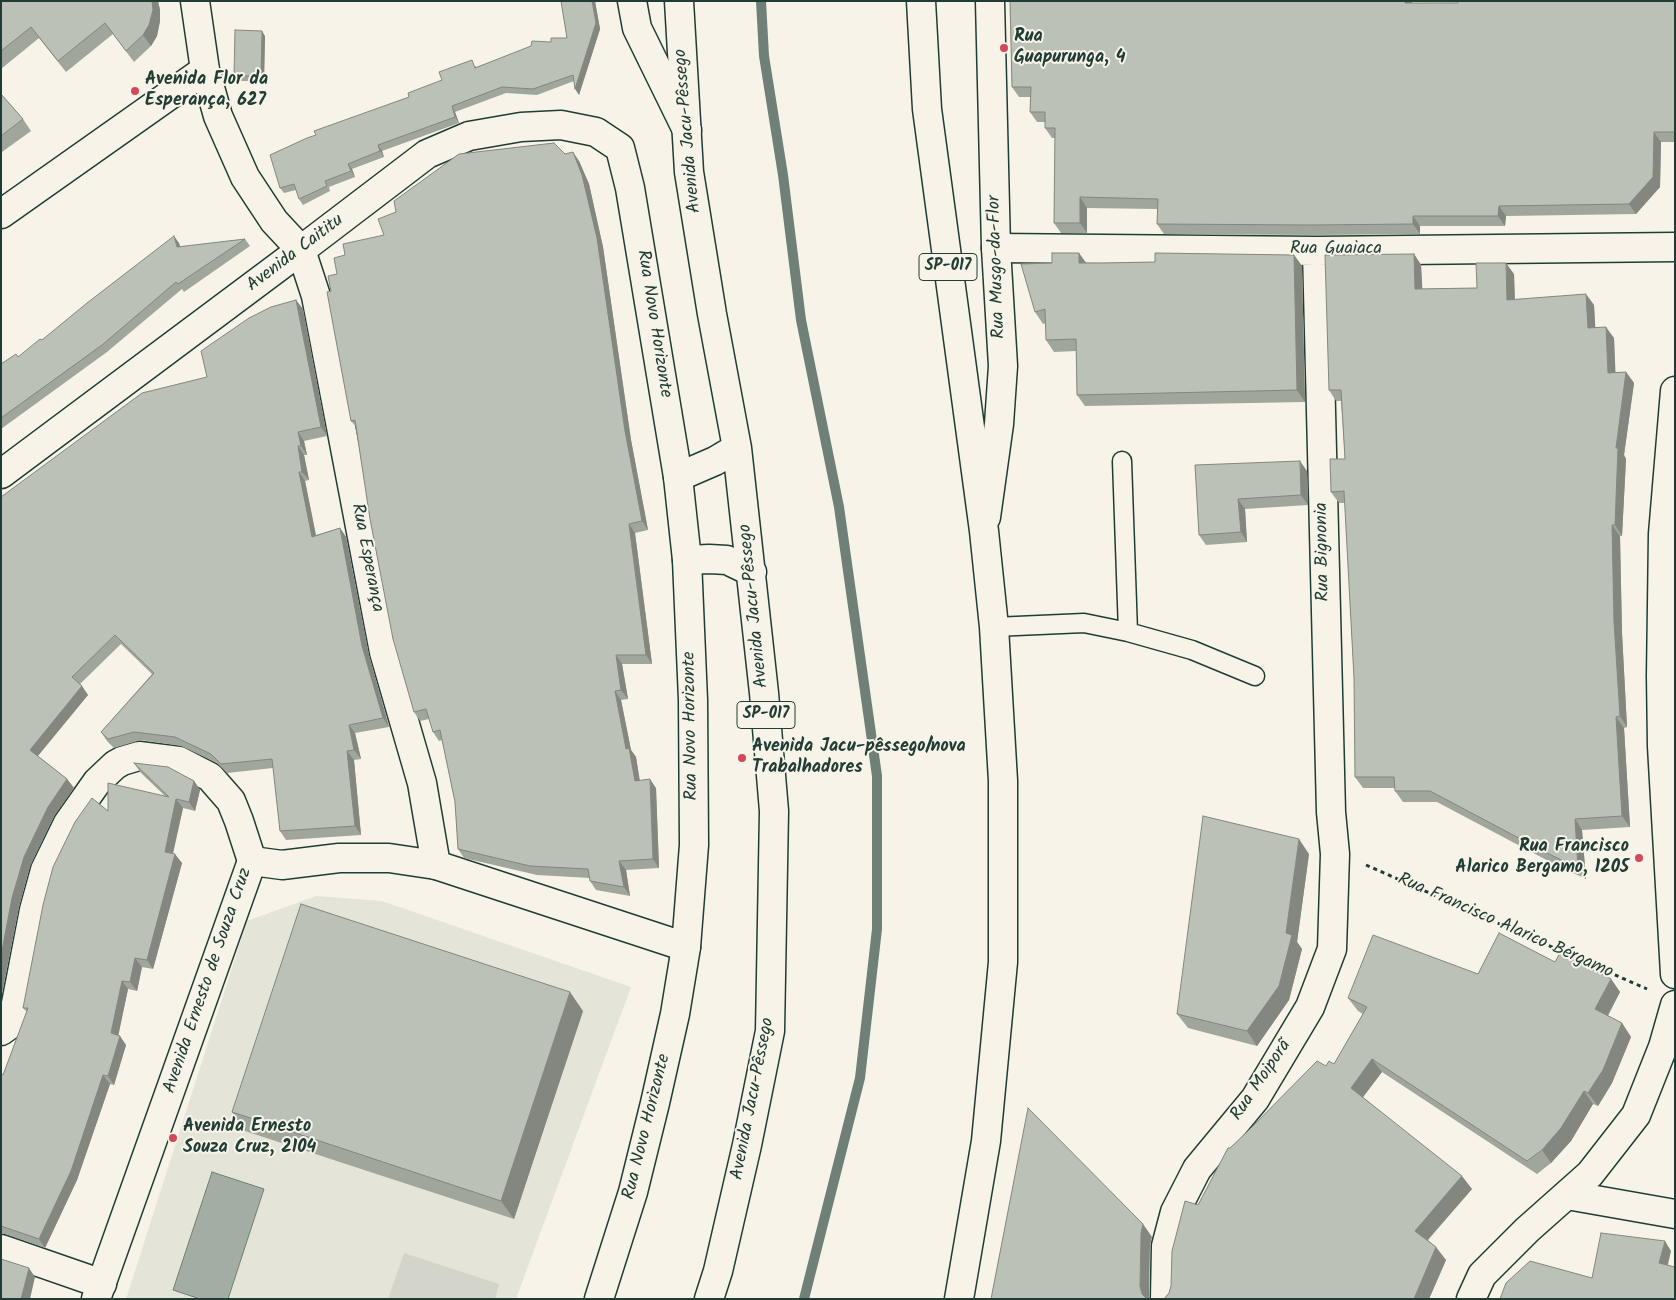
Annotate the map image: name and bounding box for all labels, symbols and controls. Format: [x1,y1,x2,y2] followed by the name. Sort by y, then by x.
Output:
[1014,27,1126,70] place label: Rua Guapurunga, 4
[998,42,1010,54] marker: Rua Guapurunga, 4
[671,48,707,214] street label: Avenida Jacu-Pêssego
[145,70,268,112] place label: Avenida Flor da Esperança, 627
[129,85,141,97] marker: Avenida Flor da Esperança, 627
[985,195,1011,339] street label: Rua Musgo-da-Flor
[243,211,349,297] street label: Avenida Caititu
[1290,239,1382,261] street label: Rua Guaiaca
[631,249,675,399] street label: Rua Novo Horizonte
[919,253,977,280] road number: SP-017
[345,502,387,614] street label: Rua Esperança
[1312,502,1336,602] street label: Rua Bignonia
[736,523,774,689] street label: Avenida Jacu-Pêssego
[680,651,704,801] street label: Rua Novo Horizonte
[737,702,795,728] road number: SP-017
[752,737,966,780] place label: Avenida Jacu-pêssego/nova Trabalhadores
[736,752,748,764] marker: Avenida Jacu-pêssego/nova Trabalhadores
[1455,837,1629,880] place label: Rua Francisco Alarico Bergamo, 1205
[1633,852,1645,864] marker: Rua Francisco Alarico Bergamo, 1205
[160,865,258,1097] street label: Avenida Ernesto de Souza Cruz
[1394,870,1616,984] street label: Rua Francisco Alarico Bérgamo
[728,1016,780,1182] street label: Avenida Jacu-Pêssego
[1227,1037,1297,1125] street label: Rua Moiporã
[619,1052,677,1202] street label: Rua Novo Horizonte
[183,1117,316,1160] place label: Avenida Ernesto Souza Cruz, 2104
[167,1132,179,1144] marker: Avenida Ernesto Souza Cruz, 2104

